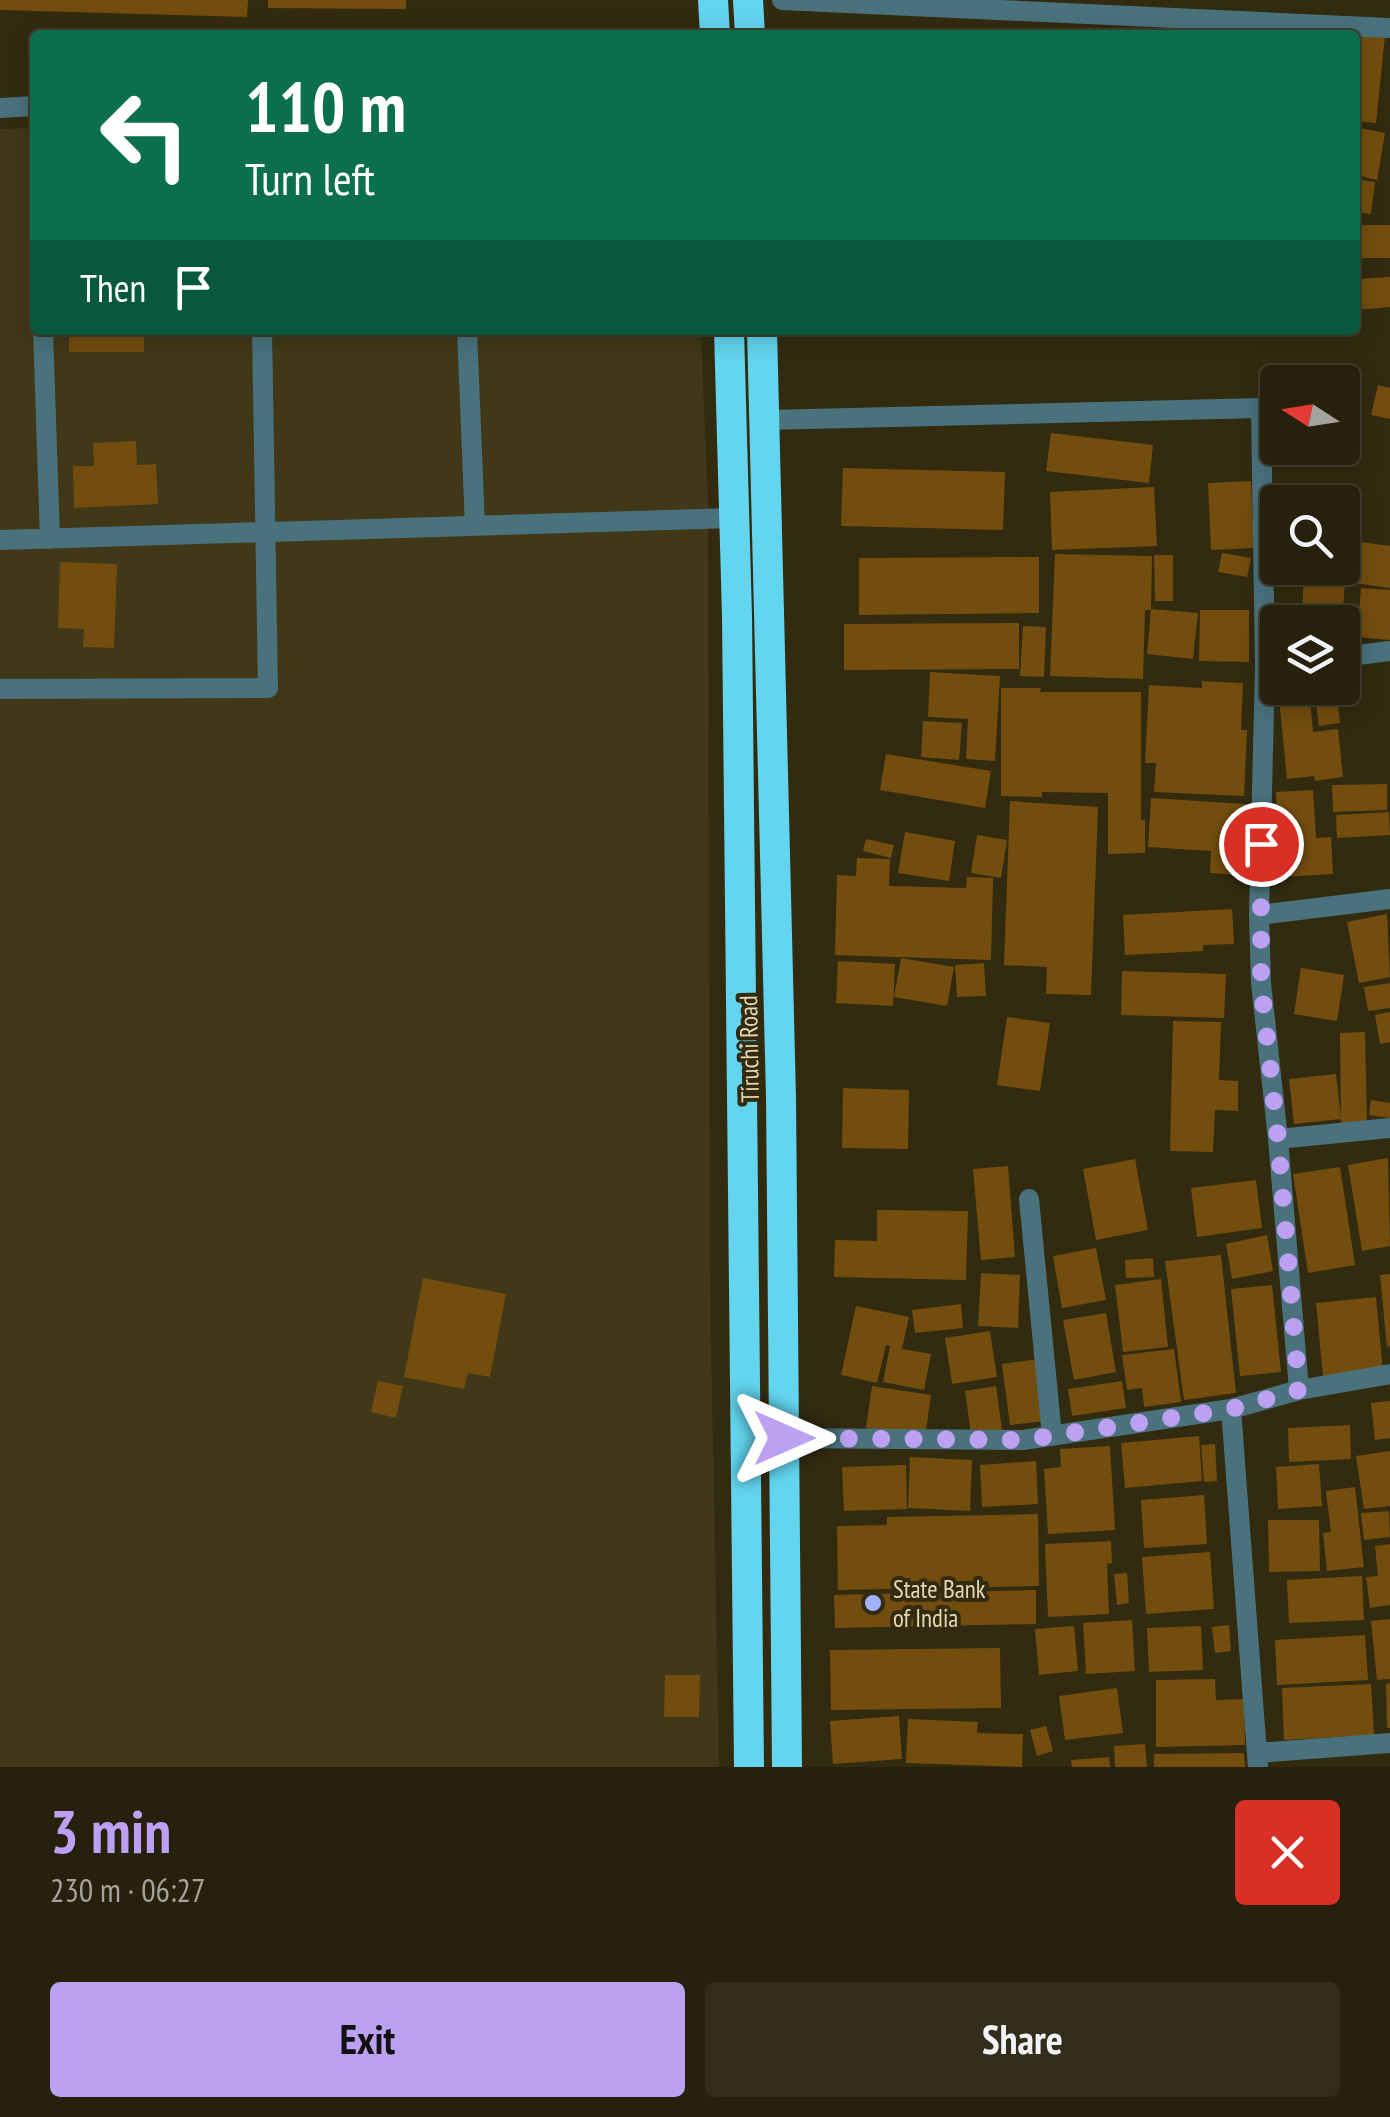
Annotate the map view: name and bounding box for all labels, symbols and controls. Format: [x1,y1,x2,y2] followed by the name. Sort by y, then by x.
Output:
[245,61,406,151] text: 110 m
[80,70,210,200] icon: left
[245,149,375,207] text: Turn left
[166,260,221,315] icon: arrive
[80,263,146,312] text: Then
[1260,365,1360,465] north arrow
[1260,365,1360,705] map controls
[1260,485,1360,585] button: search
[1260,605,1360,705] button: layers
[1219,802,1304,887] pin
[1234,817,1289,872] icon: arrive
[732,995,766,1103] street label: Tiruchi Road
[732,1386,836,1490] position arrow
[893,1573,986,1634] place label: State Bank of India
[862,1592,884,1614] marker: State Bank of India
[50,1792,171,1870] text: 3 min
[1235,1800,1340,1905] button: close
[50,1869,205,1911] text: 230 m · 06:27
[50,1982,685,2097] button: Exit
[705,1982,1340,2097] button: Share

